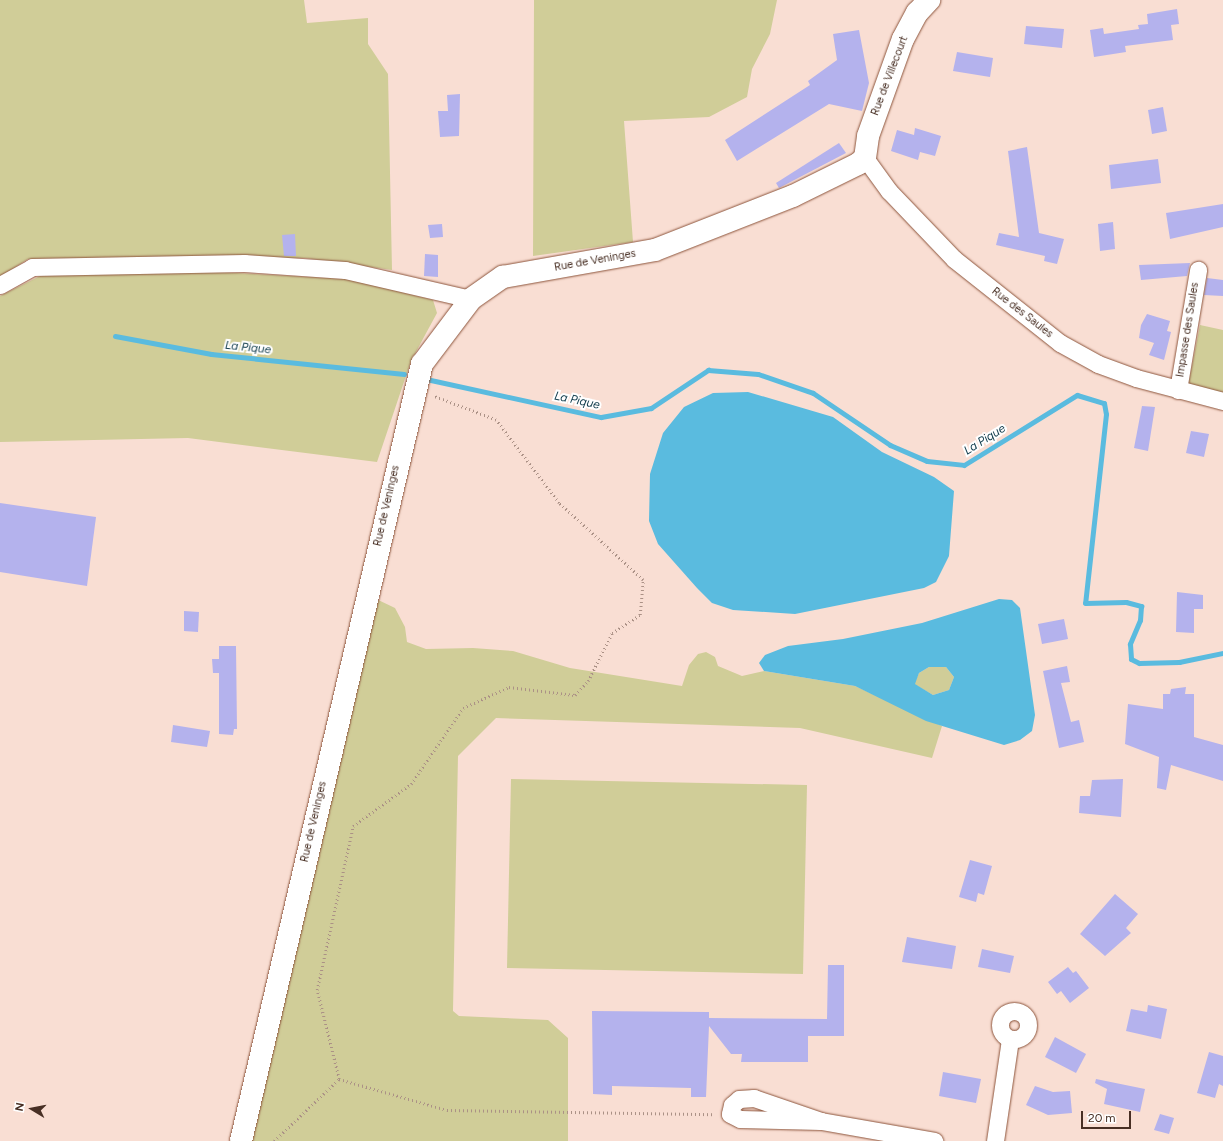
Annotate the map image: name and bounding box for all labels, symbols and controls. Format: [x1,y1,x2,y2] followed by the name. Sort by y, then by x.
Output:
[869,34,911,118] street label: Rue de Villecourt
[553,247,637,275] street label: Rue de Veninges
[1174,282,1202,378] street label: Impasse des Saules
[989,285,1055,341] street label: Rue des Saules
[224,338,272,358] water label: La Pique
[553,389,601,413] water label: La Pique
[962,422,1008,458] water label: La Pique
[371,464,403,548] street label: Rue de Veninges
[298,780,330,864] street label: Rue de Veninges
[12,1089,52,1129] north arrow
[13,1102,27,1112] text: N
[1083,1103,1133,1129] scale bar
[1088,1111,1116,1125] text: 20 m

